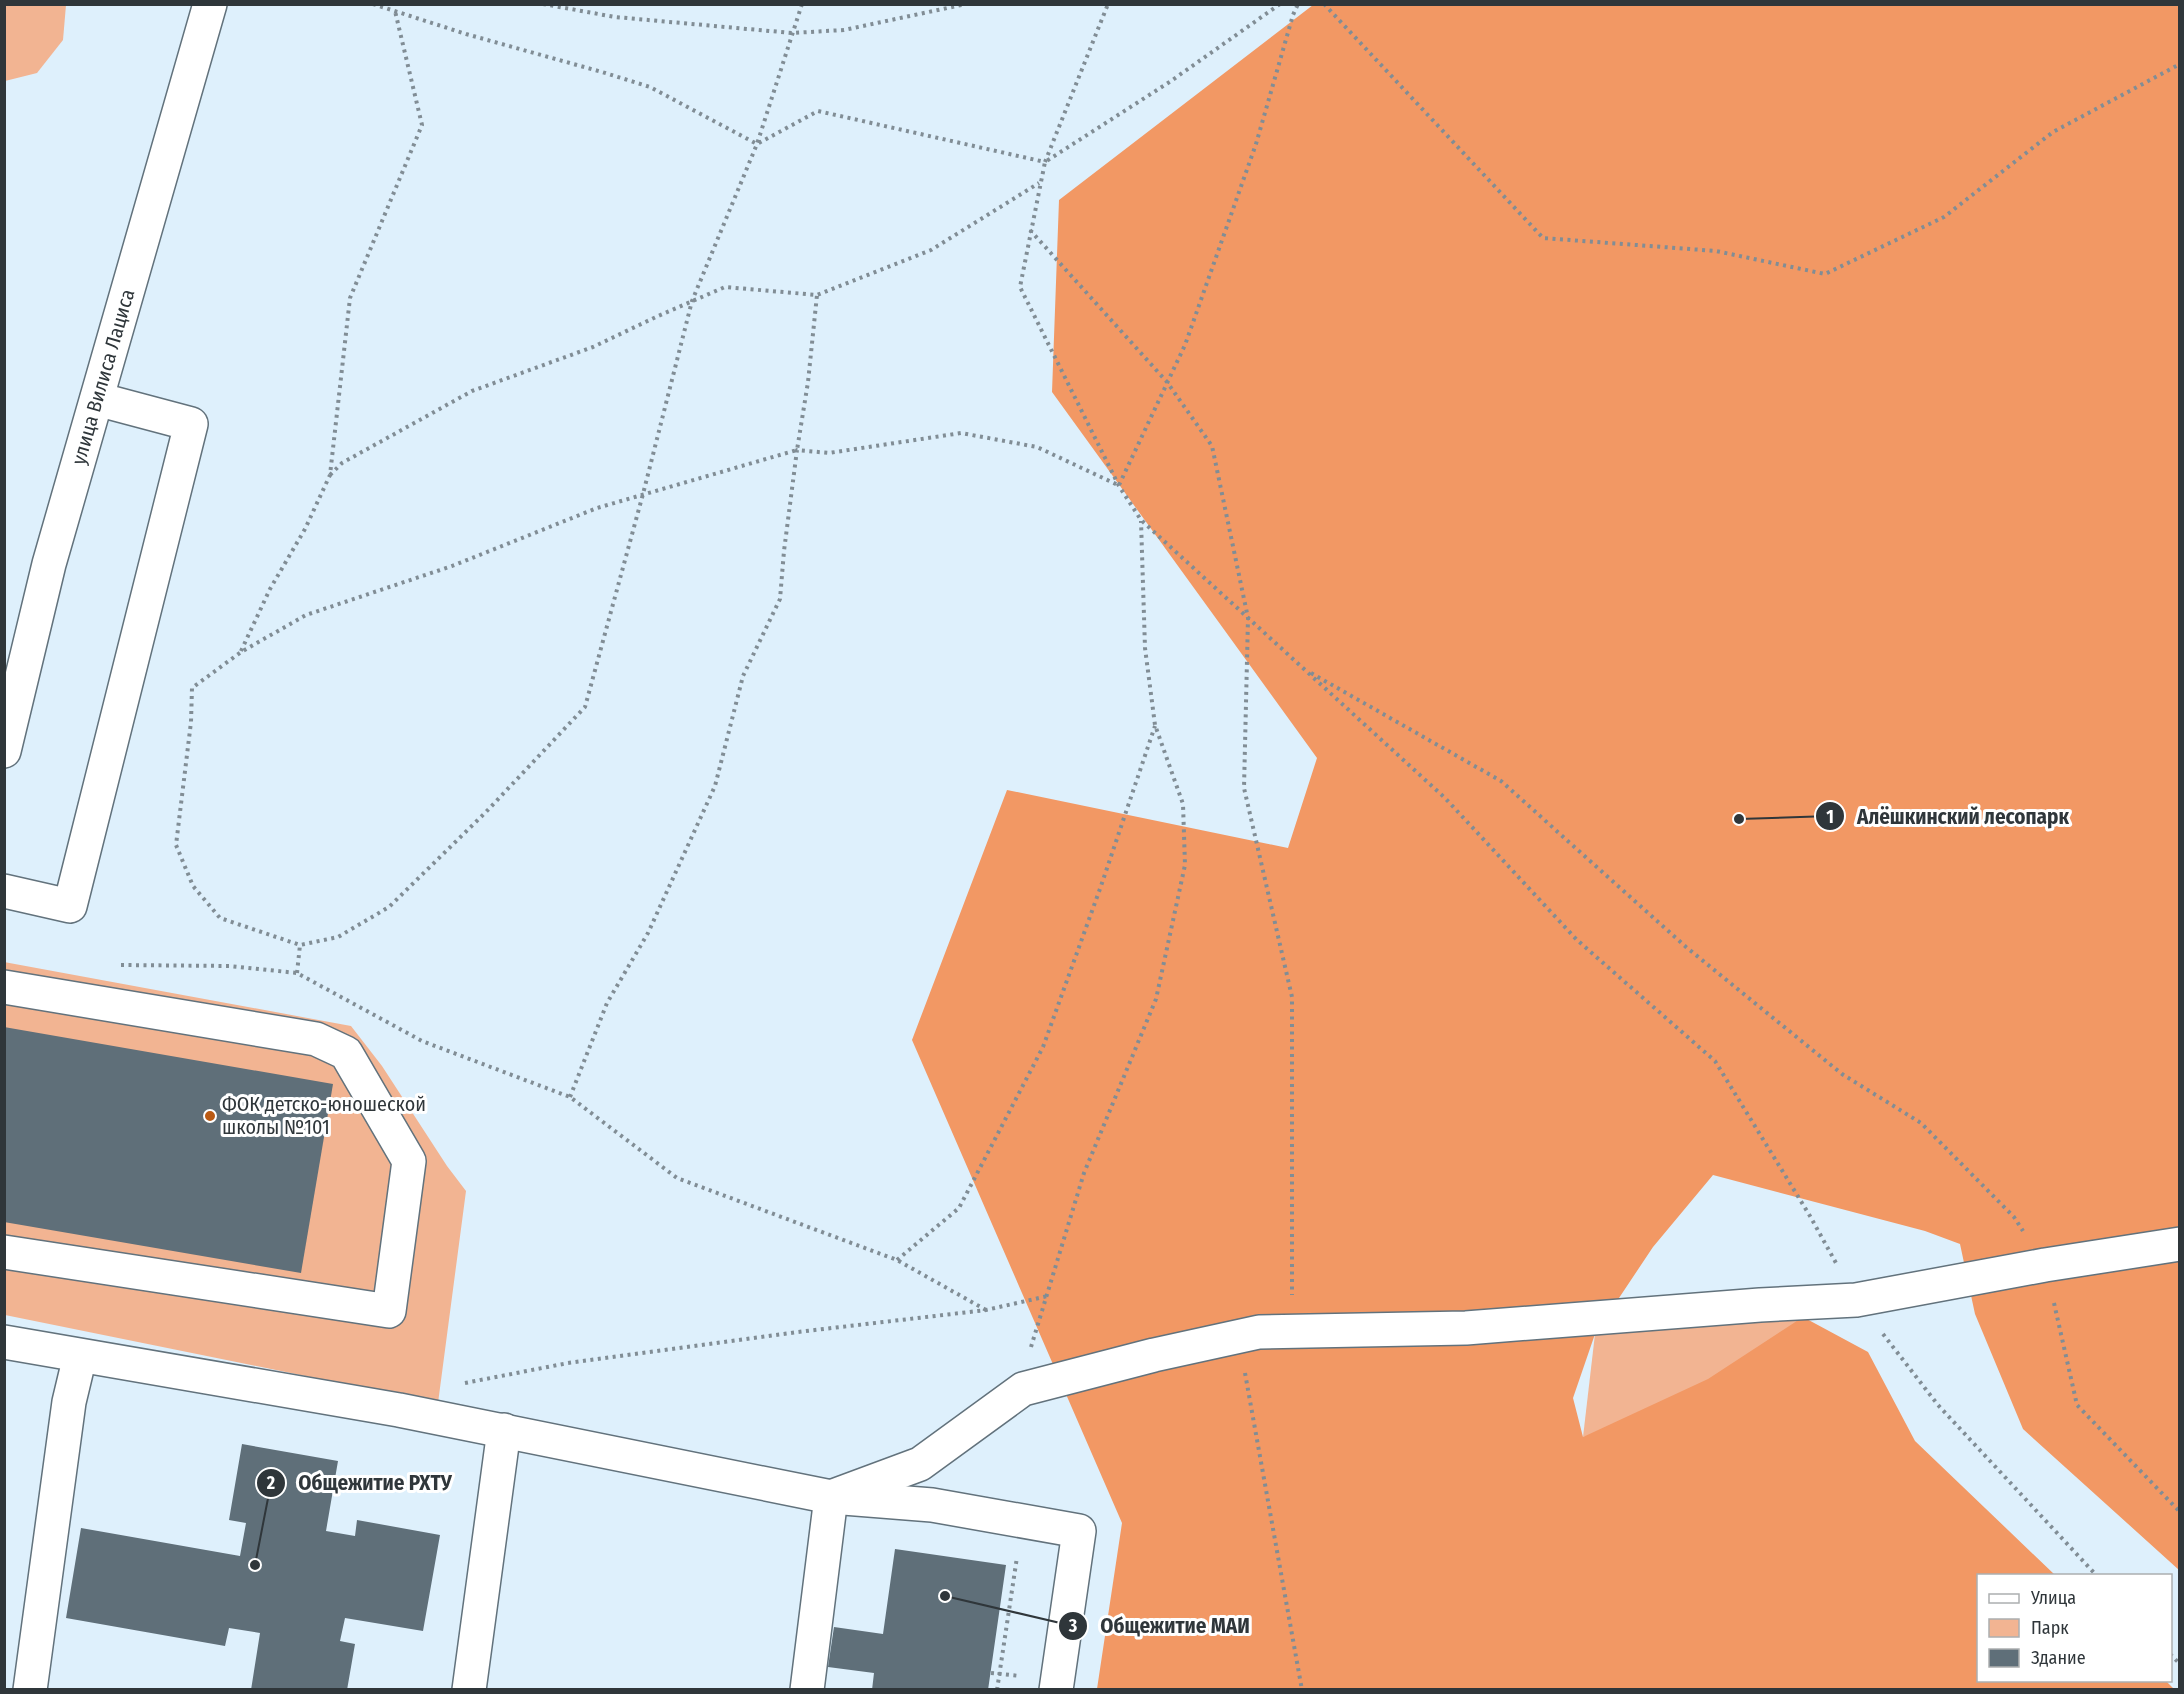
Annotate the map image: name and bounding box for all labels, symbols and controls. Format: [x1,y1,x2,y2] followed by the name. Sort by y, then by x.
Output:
[66,286,139,467] street label: улица Вилиса Лациса
[1815,797,2081,836] callout: Алёшкинский лесопарк
[1856,804,2069,830] text: Алёшкинский лесопарк
[1826,806,1834,828] text: 1
[222,1092,426,1139] place label: ФОК детско-юношеской школы №101
[203,1109,217,1123] marker: ФОК детско-юношеской школы №101
[256,1463,464,1502] callout: Общежитие РХТУ
[298,1470,453,1496] text: Общежитие РХТУ
[266,1472,275,1494] text: 2
[1977,1574,2172,1682] legend
[2030,1587,2076,1609] text: Улица
[1058,1606,1262,1645] callout: Общежитие МАИ
[1100,1613,1250,1639] text: Общежитие МАИ
[1068,1615,1078,1637] text: 3
[2031,1617,2069,1639] text: Парк
[2031,1647,2086,1669] text: Здание

